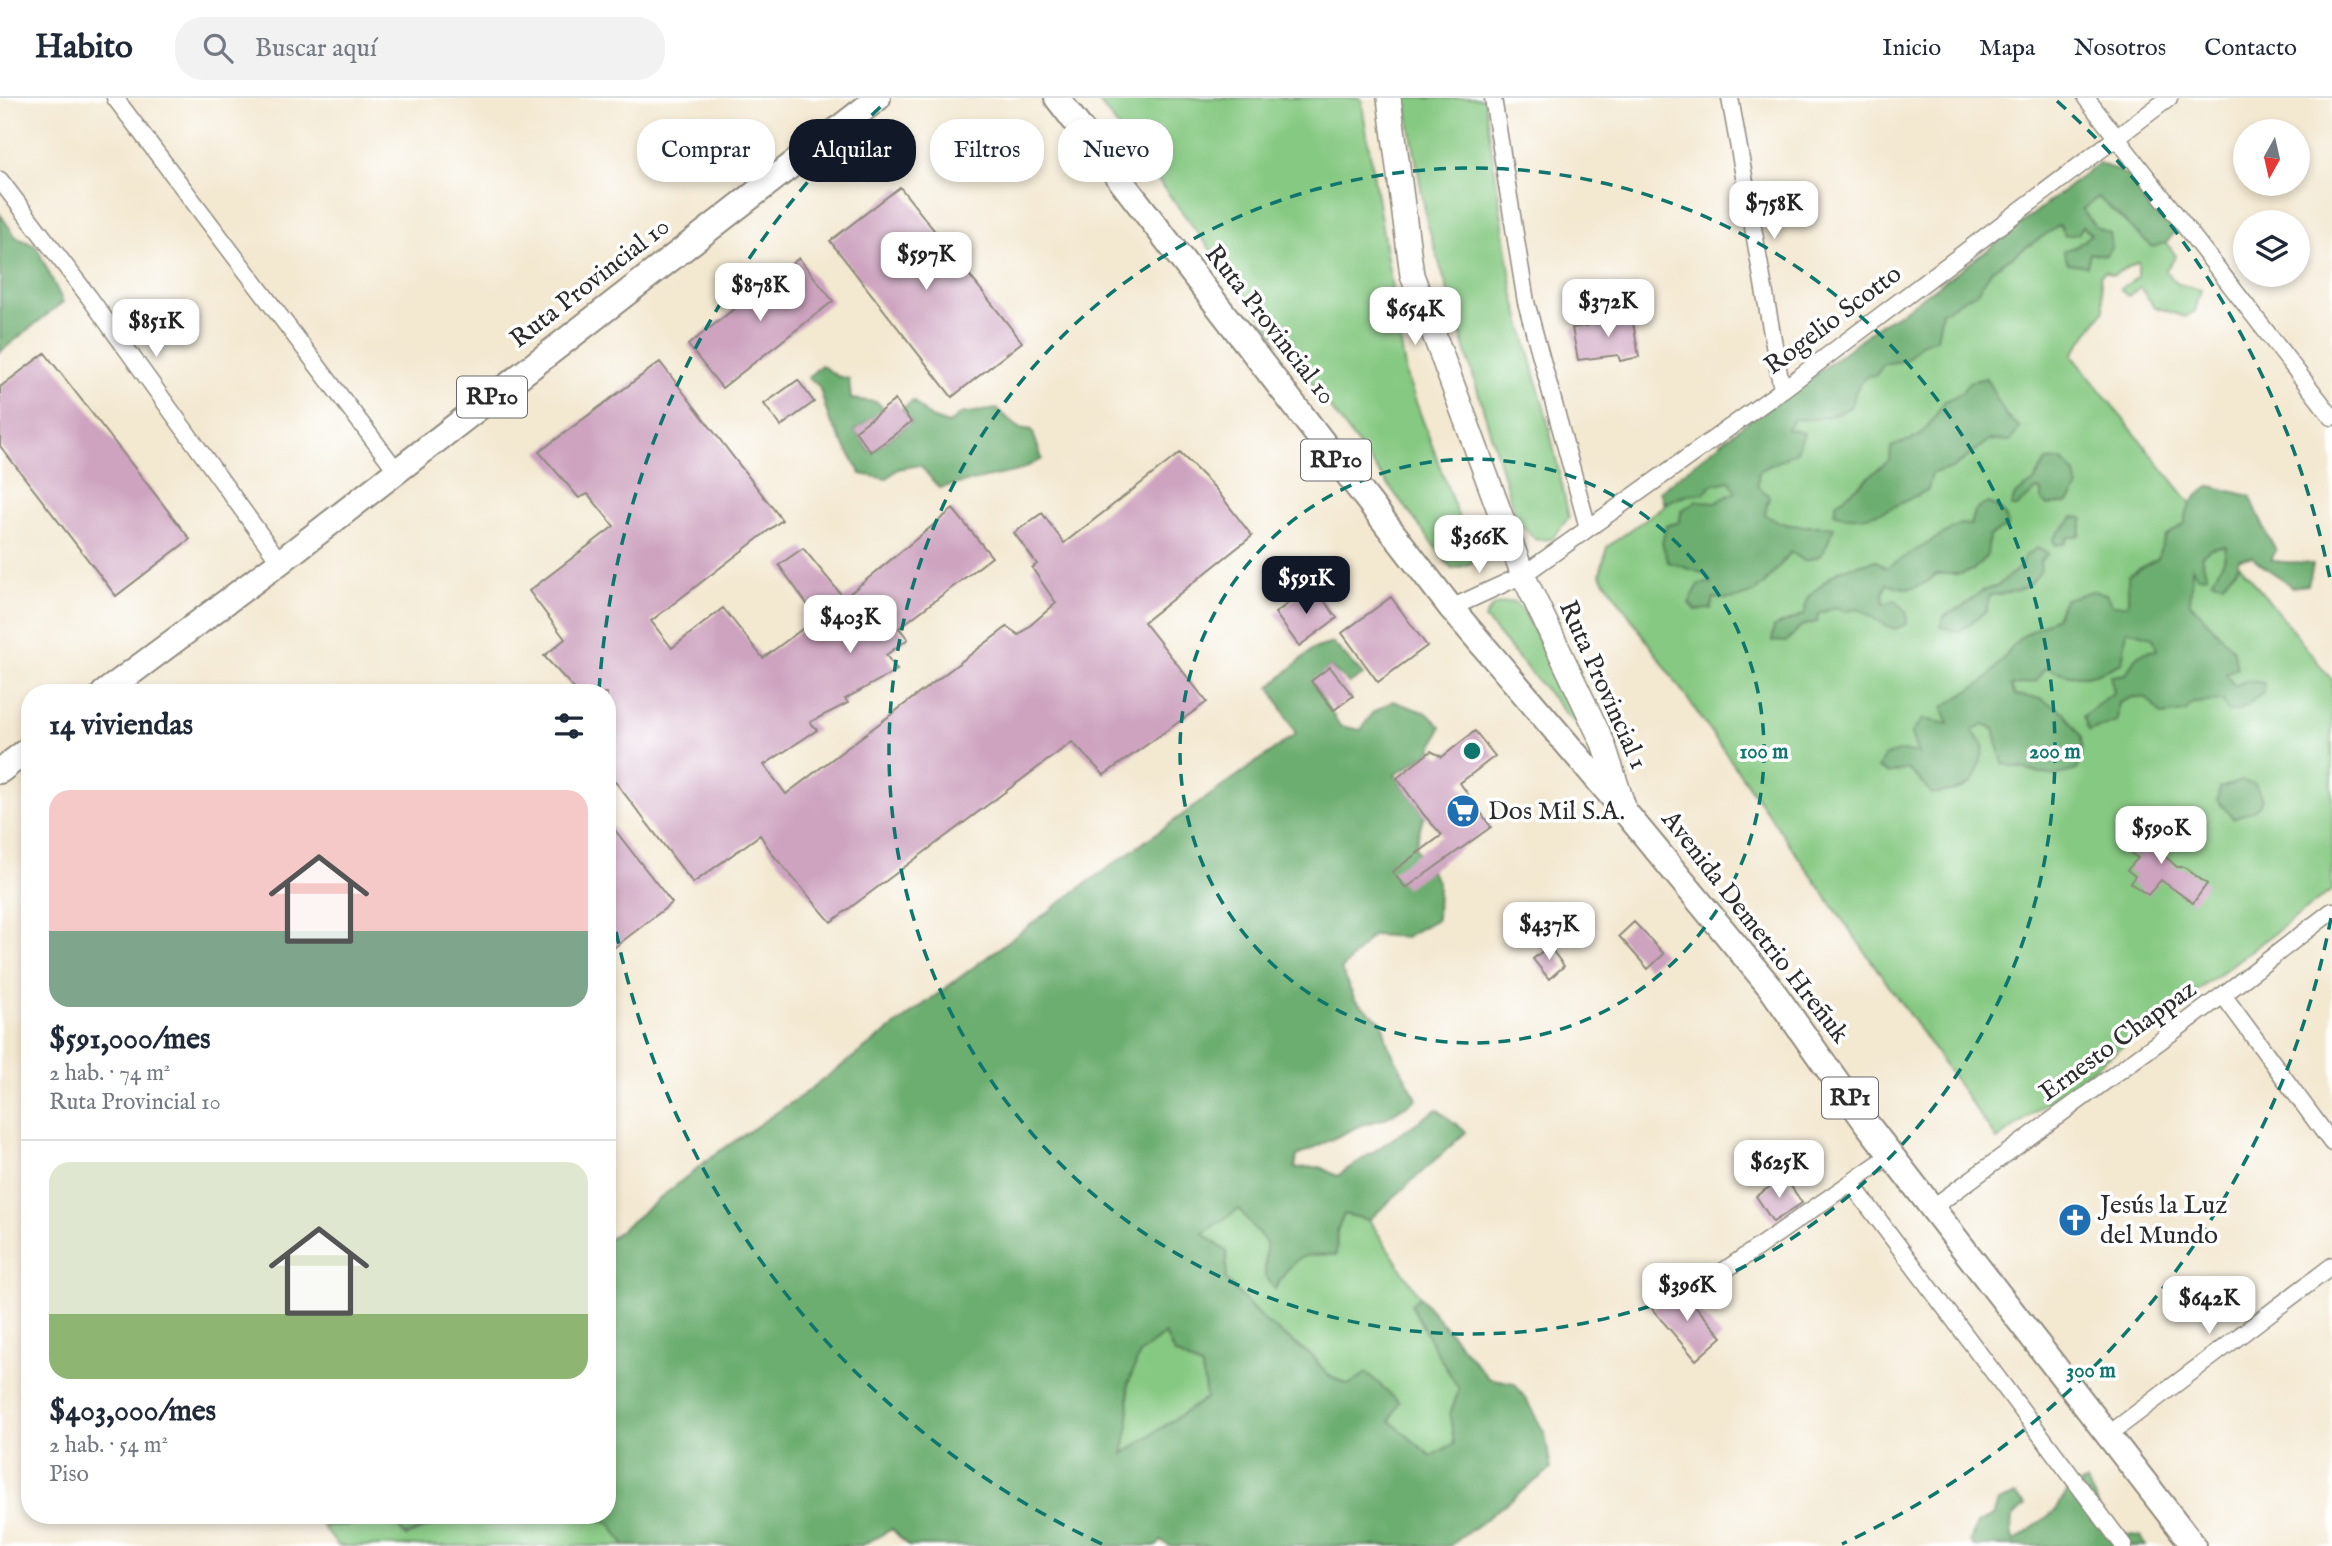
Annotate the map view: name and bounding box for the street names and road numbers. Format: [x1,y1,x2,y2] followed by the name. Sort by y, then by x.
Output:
[503,210,677,356] street label: Ruta Provincial 10
[1197,238,1343,412] street label: Ruta Provincial 10
[1758,258,1908,382] street label: Rogelio Scotto
[457,376,527,418] road number: RP10
[1301,440,1371,480] road number: RP10
[1551,595,1655,775] street label: Ruta Provincial 1
[1653,803,1857,1051] street label: Avenida Demetrio Hreñuk
[2033,973,2203,1109] street label: Ernesto Chappaz
[1822,1078,1878,1118] road number: RP1

